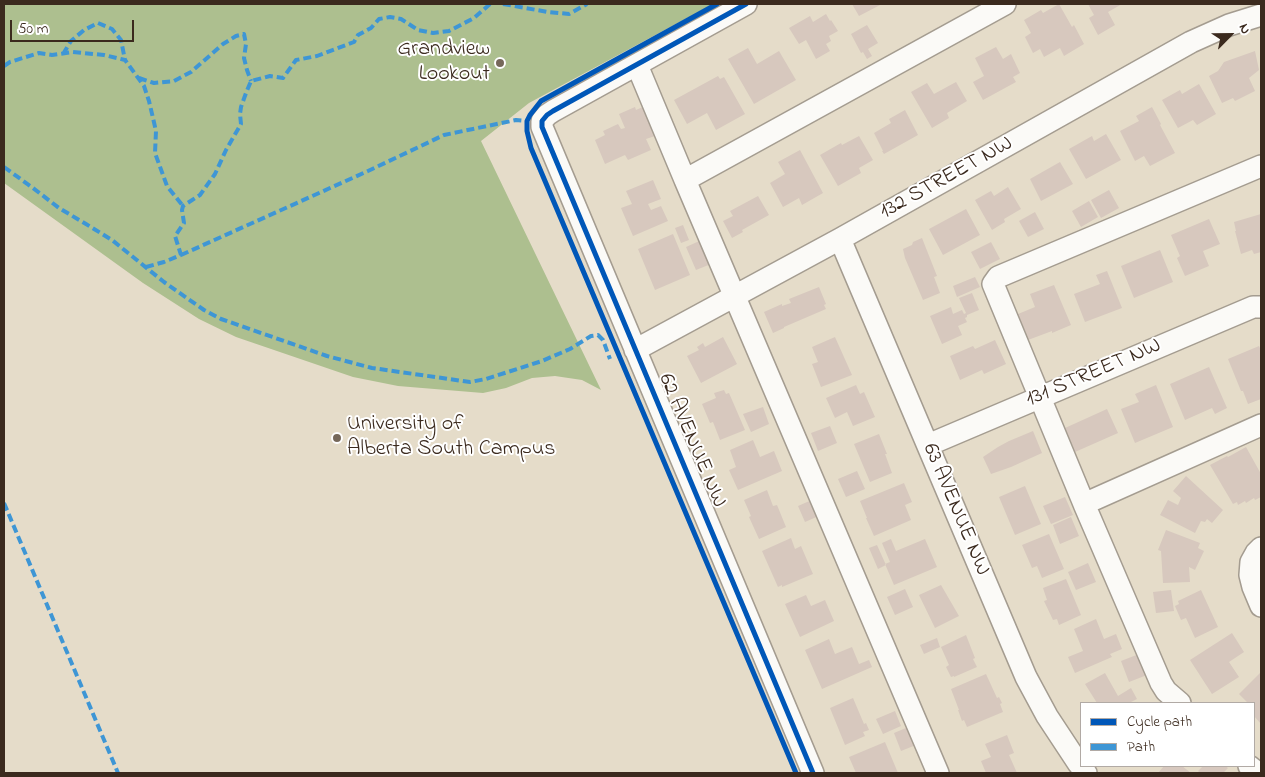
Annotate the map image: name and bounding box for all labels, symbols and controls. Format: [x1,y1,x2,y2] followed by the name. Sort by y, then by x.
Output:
[12,10,136,42] scale bar
[1205,10,1255,60] north arrow
[18,18,48,40] text: 50 m
[1233,20,1256,37] text: N
[398,37,490,88] place label: Grandview Lookout
[494,57,506,69] marker: Grandview Lookout
[876,132,1018,226] street label: 132 STREET NW
[1022,334,1166,414] street label: 131 STREET NW
[651,370,731,512] street label: 62 AVENUE NW
[347,412,555,464] place label: University of Alberta South Campus
[331,432,343,444] marker: University of Alberta South Campus
[915,440,995,580] street label: 63 AVENUE NW
[1080,702,1255,767] legend
[1127,711,1192,733] text: Cycle path
[1127,736,1155,758] text: Path

